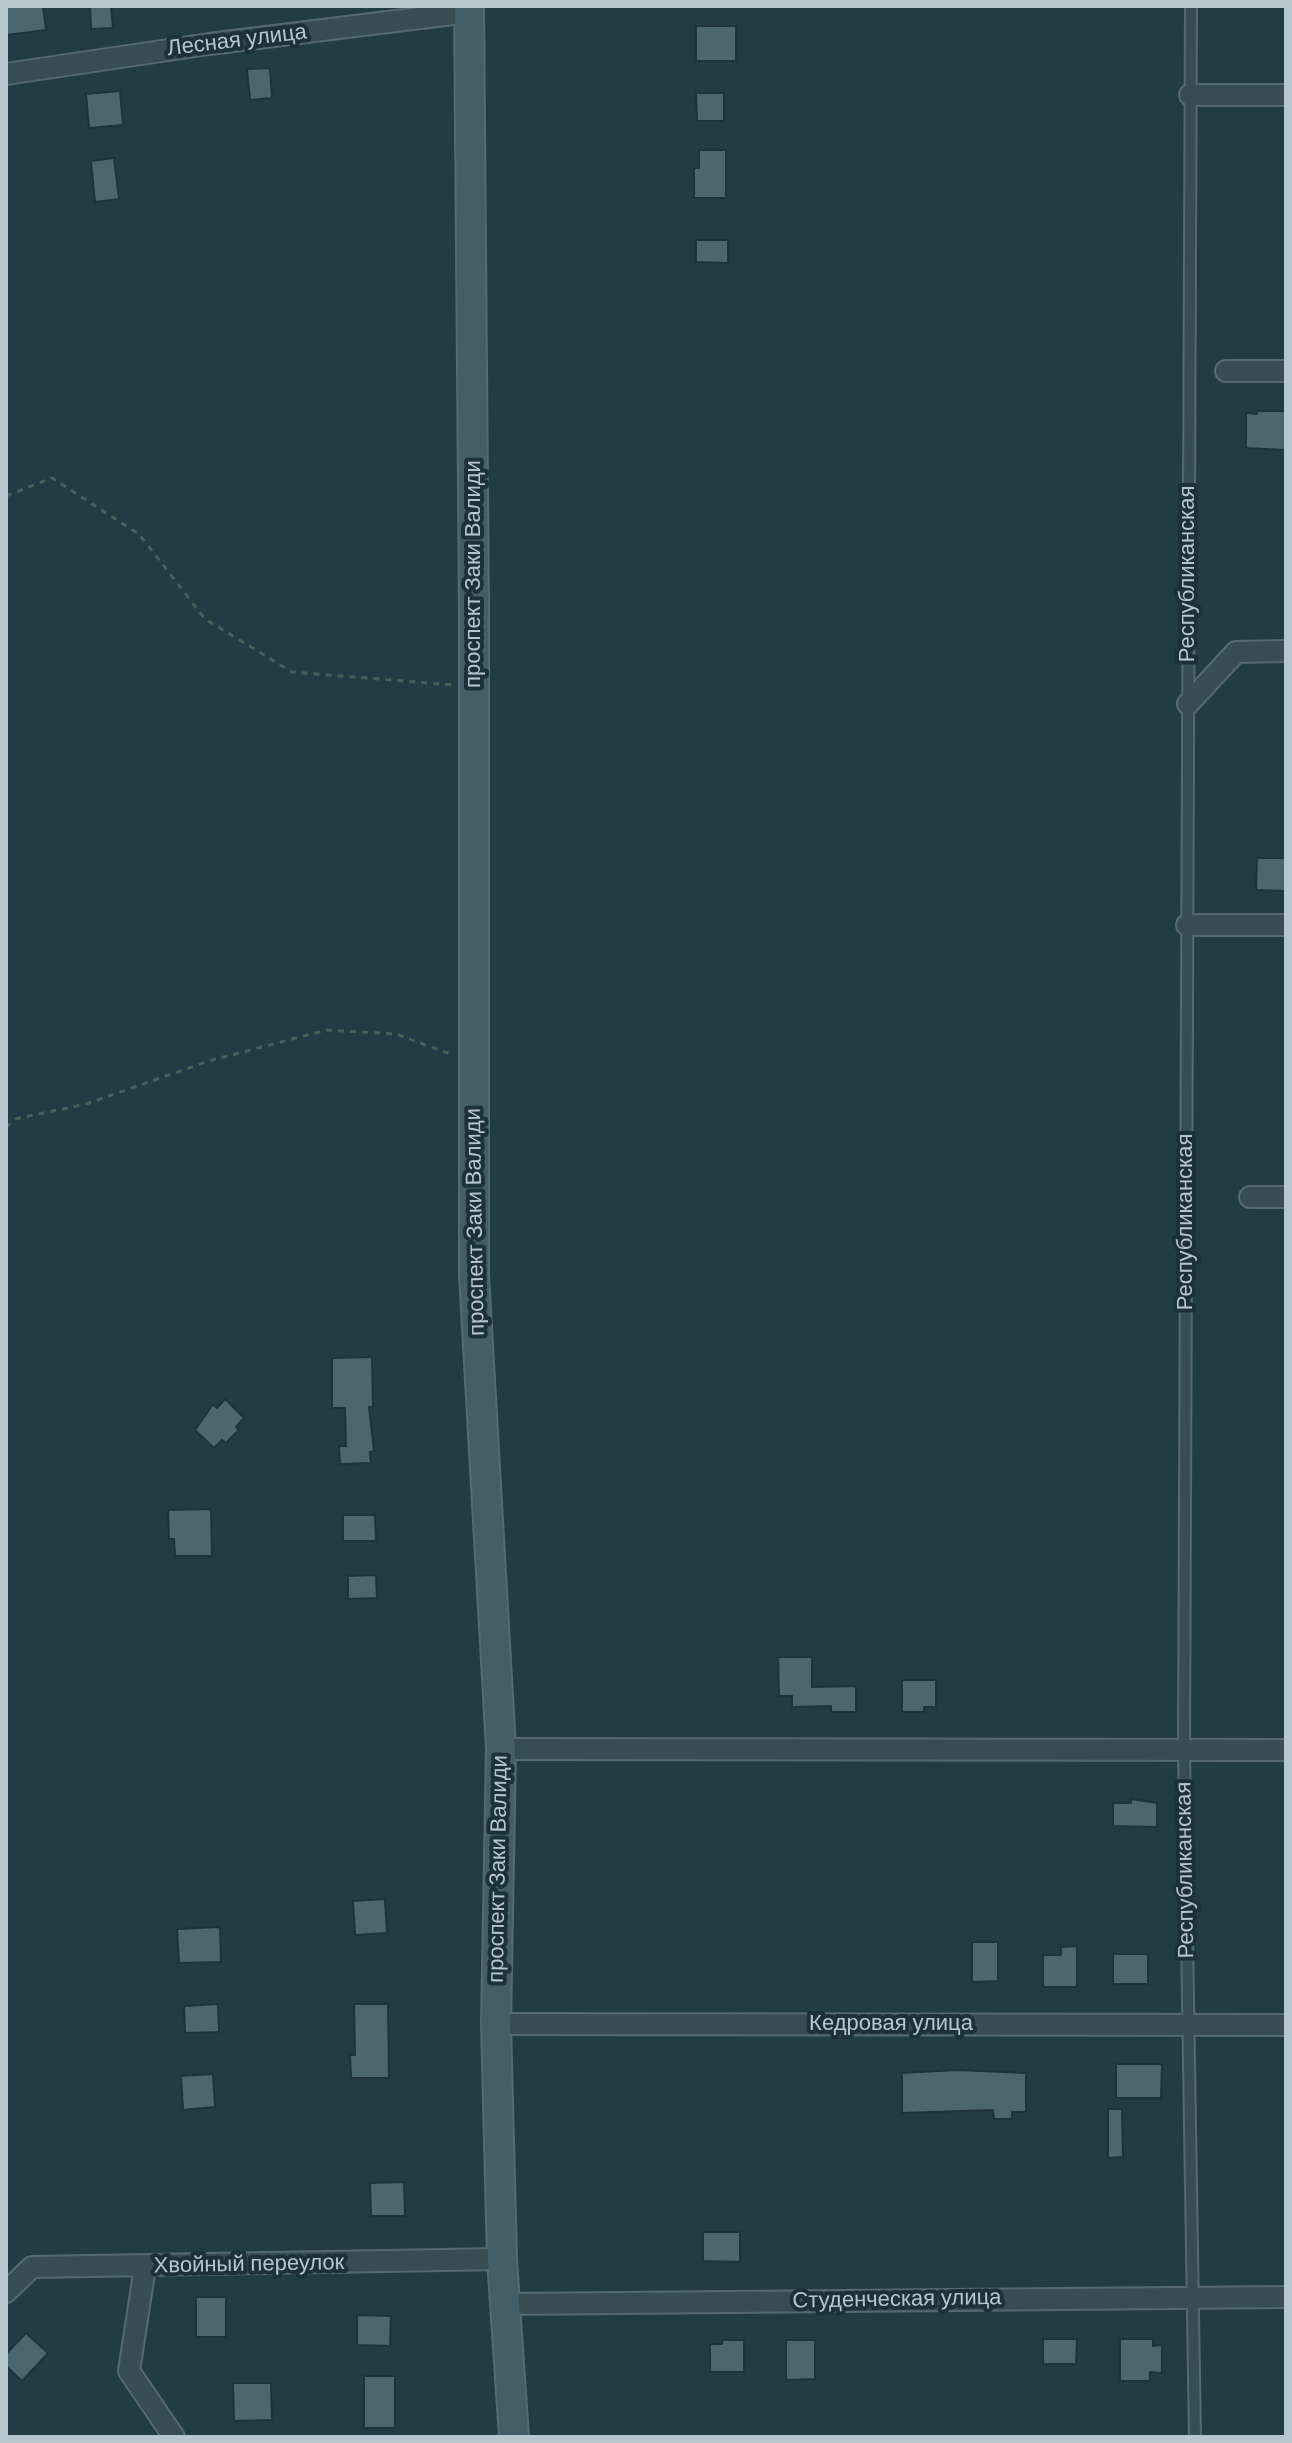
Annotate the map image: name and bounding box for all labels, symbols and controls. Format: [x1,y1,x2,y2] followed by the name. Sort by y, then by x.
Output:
[166,19,308,63] street label: Лесная улица
[461,460,487,688] street label: проспект Заки Валиди
[1175,486,1201,662] street label: Республиканская
[461,1108,491,1336] street label: проспект Заки Валиди
[1173,1134,1199,1310] street label: Республиканская
[484,1755,514,1983] street label: проспект Заки Валиди
[1171,1781,1201,1959] street label: Республиканская
[809,2011,973,2037] street label: Кедровая улица
[153,2250,345,2280] street label: Хвойный переулок
[792,2285,1002,2315] street label: Студенческая улица

